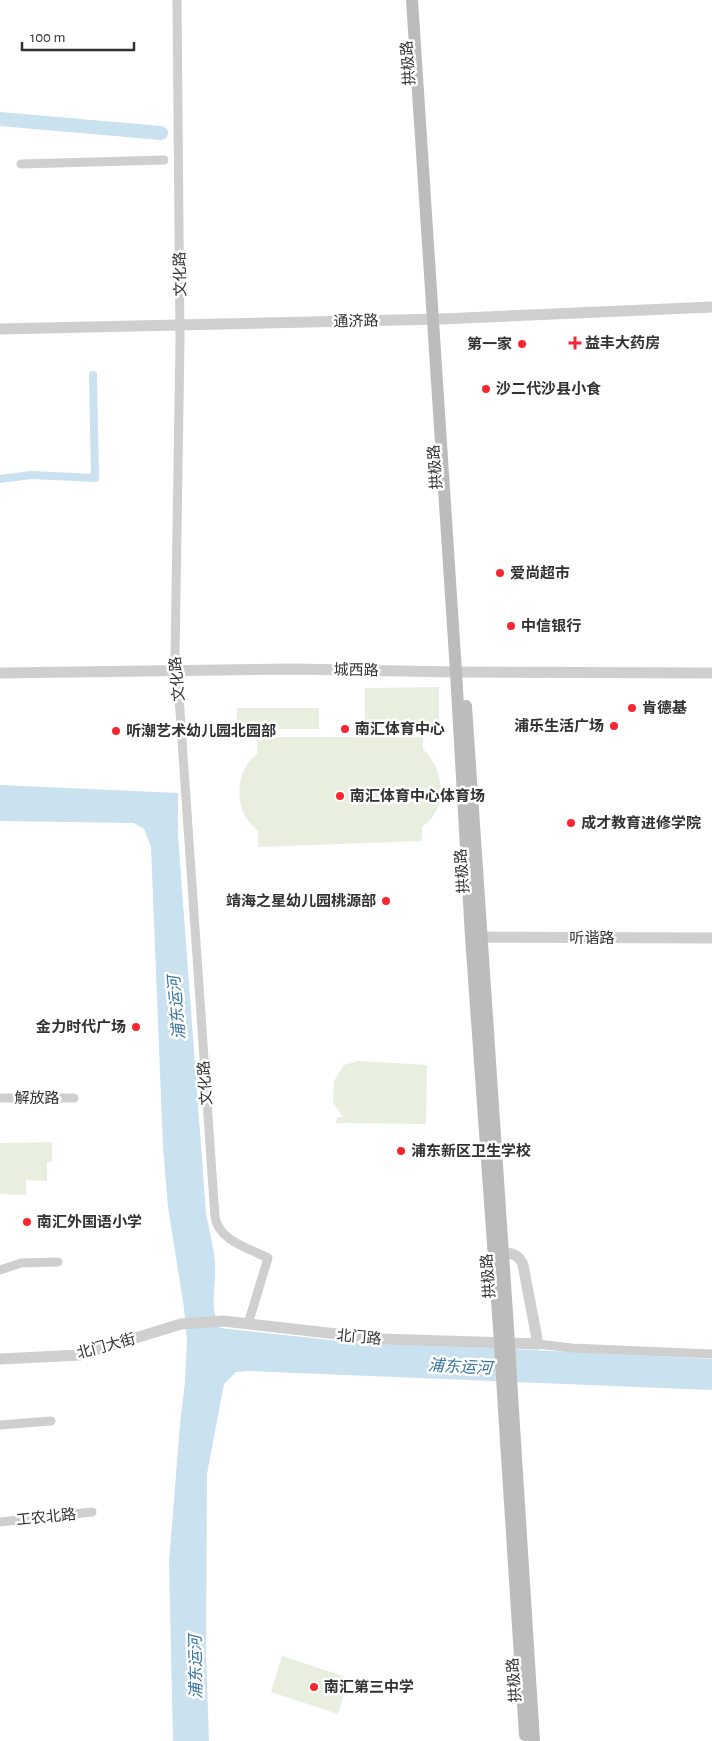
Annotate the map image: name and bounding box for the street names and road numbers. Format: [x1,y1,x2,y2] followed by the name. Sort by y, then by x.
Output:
[398,40,418,86] street label: 拱极路
[171,251,188,297] street label: 文化路
[333,313,379,329] street label: 通济路
[425,444,445,490] street label: 拱极路
[166,656,187,702] street label: 文化路
[333,662,379,678] street label: 城西路
[452,848,472,894] street label: 拱极路
[569,929,615,946] street label: 听谐路
[194,1060,215,1106] street label: 文化路
[14,1090,60,1106] street label: 解放路
[478,1253,498,1299] street label: 拱极路
[336,1326,382,1347] street label: 北门路
[75,1330,137,1361] street label: 北门大街
[15,1505,77,1528] street label: 工农北路
[504,1657,524,1703] street label: 拱极路

